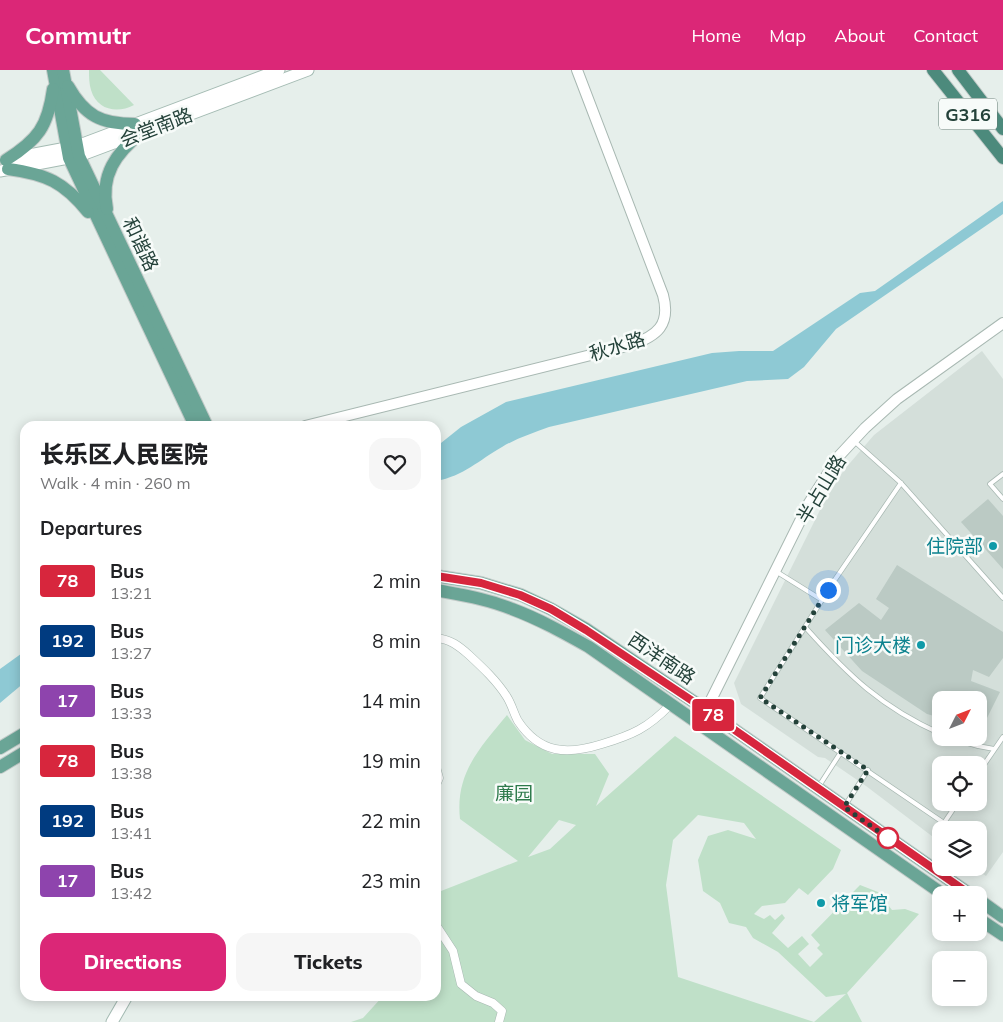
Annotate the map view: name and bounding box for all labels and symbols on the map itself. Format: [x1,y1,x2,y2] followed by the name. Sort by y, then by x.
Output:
[939,99,997,130] road number: G316
[116,102,196,152] street label: 会堂南路
[118,213,164,275] street label: 和谐路
[586,326,648,366] street label: 秋水路
[791,450,851,528] street label: 半占山路
[926,534,983,558] place label: 住院部
[987,540,999,552] marker: 住院部
[816,578,841,603] your location
[624,627,700,689] street label: 西洋南路
[835,633,911,657] place label: 门诊大楼
[915,639,927,651] marker: 门诊大楼
[932,691,988,746] north arrow
[690,699,736,731] line badge: 78
[495,781,533,805] park label: 廉园
[877,827,899,849] unlabelled marker
[831,891,888,915] place label: 将军馆
[815,897,827,909] marker: 将军馆

